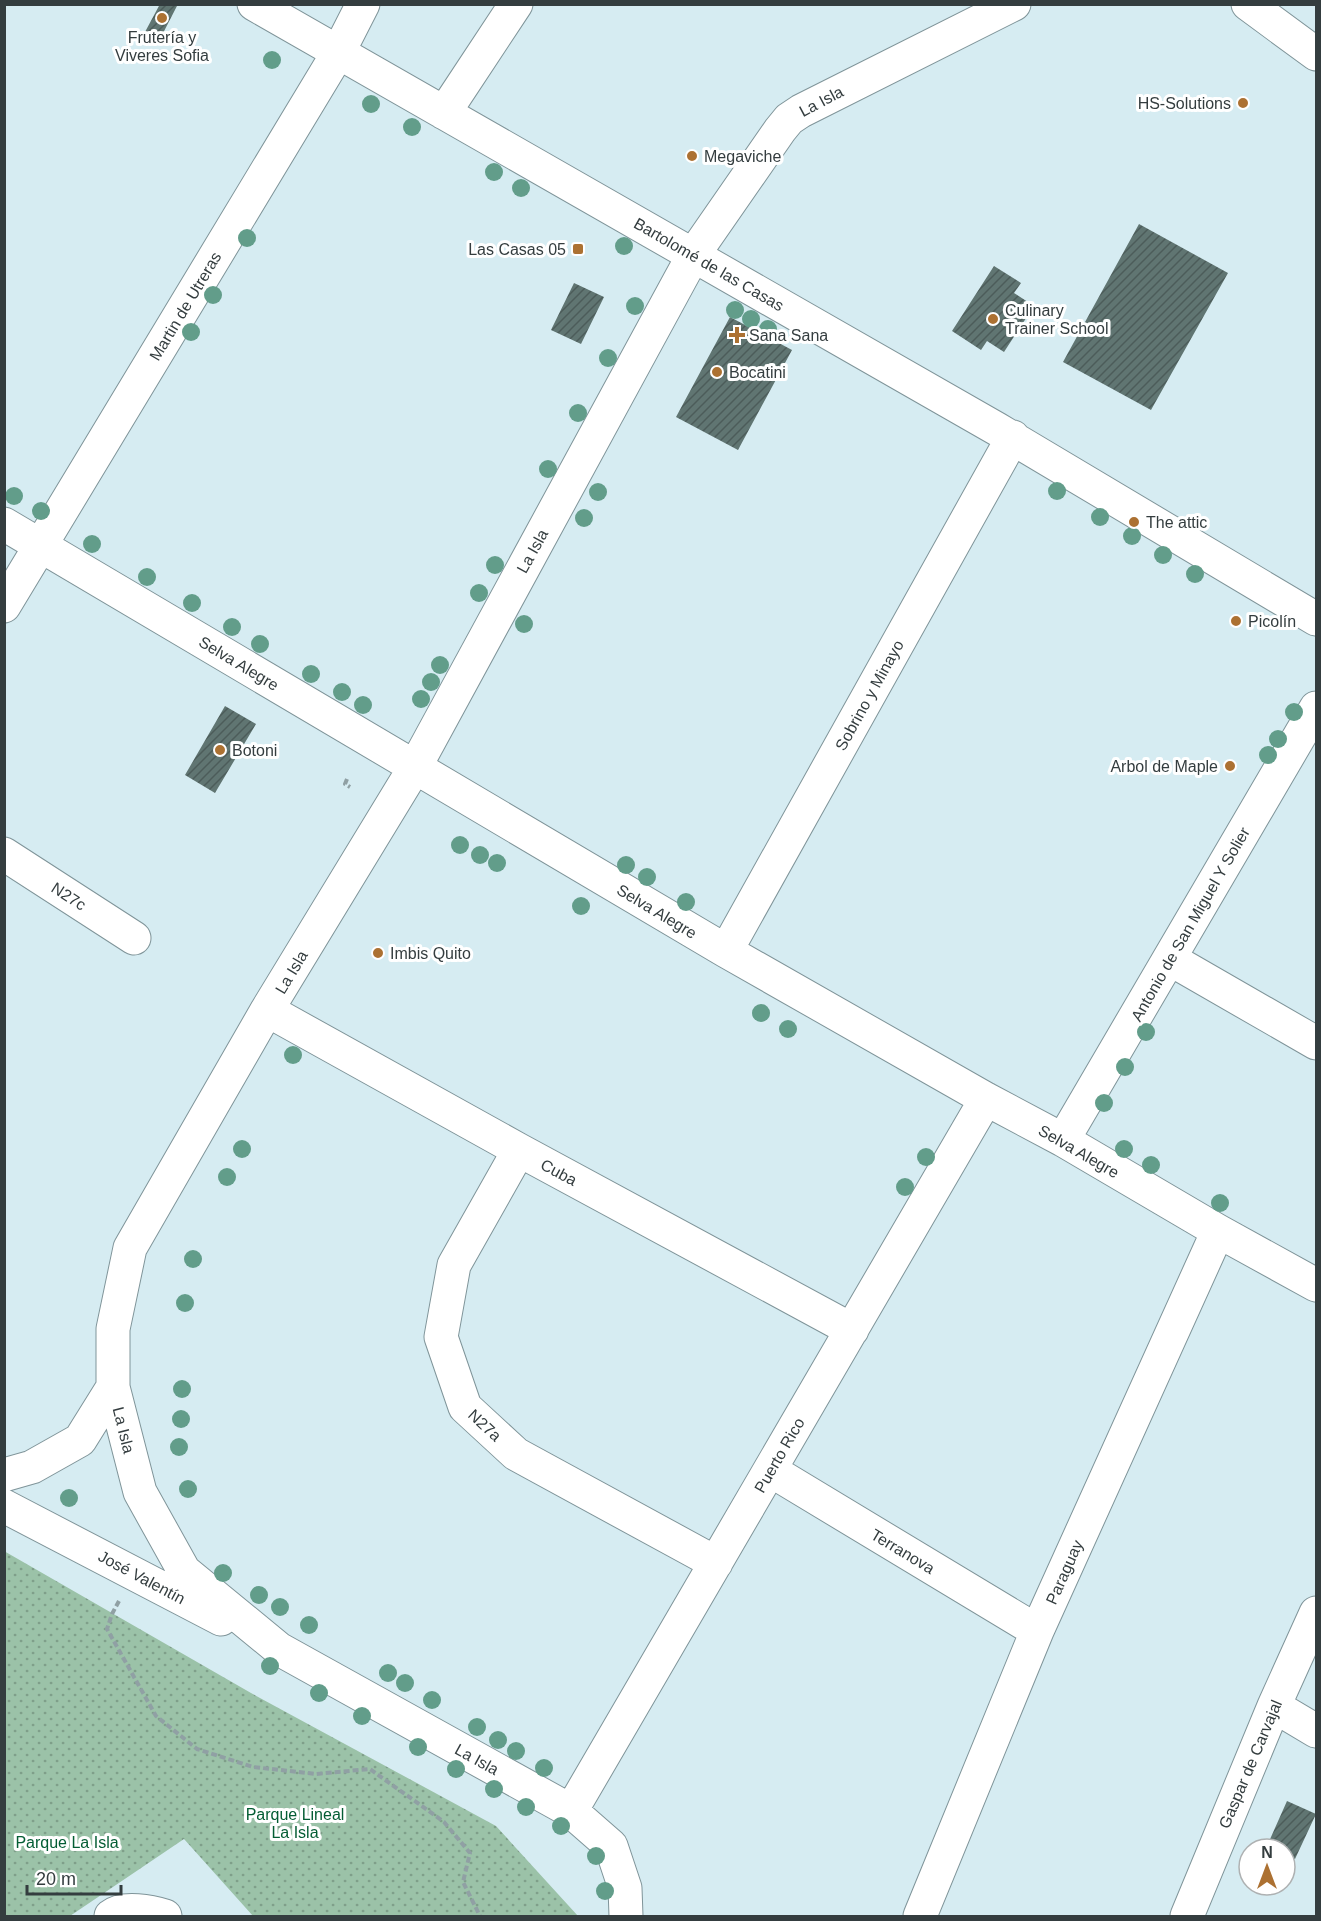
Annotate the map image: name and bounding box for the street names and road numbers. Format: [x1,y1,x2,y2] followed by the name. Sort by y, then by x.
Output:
[796,83,846,120] street label: La Isla
[631,215,787,314] street label: Bartolomé de las Casas
[146,249,225,364] street label: Martin de Utreras
[514,526,551,576] street label: La Isla
[196,633,282,694] street label: Selva Alegre
[832,637,907,753] street label: Sobrino y Minayo
[1128,824,1253,1024] street label: Antonio de San Miguel Y Solier
[48,879,89,914] street label: N27c
[614,881,700,942] street label: Selva Alegre
[272,948,311,997] street label: La Isla
[1036,1122,1122,1181] street label: Selva Alegre
[538,1156,580,1189] street label: Cuba
[110,1405,137,1455] street label: La Isla
[465,1406,505,1445] street label: N27a
[751,1415,808,1496] street label: Puerto Rico
[868,1526,938,1577] street label: Terranova
[1043,1537,1086,1607] street label: Paraguay
[95,1547,188,1607] street label: José Valentín
[1216,1697,1285,1831] street label: Gaspar de Carvajal
[452,1741,502,1778] street label: La Isla

